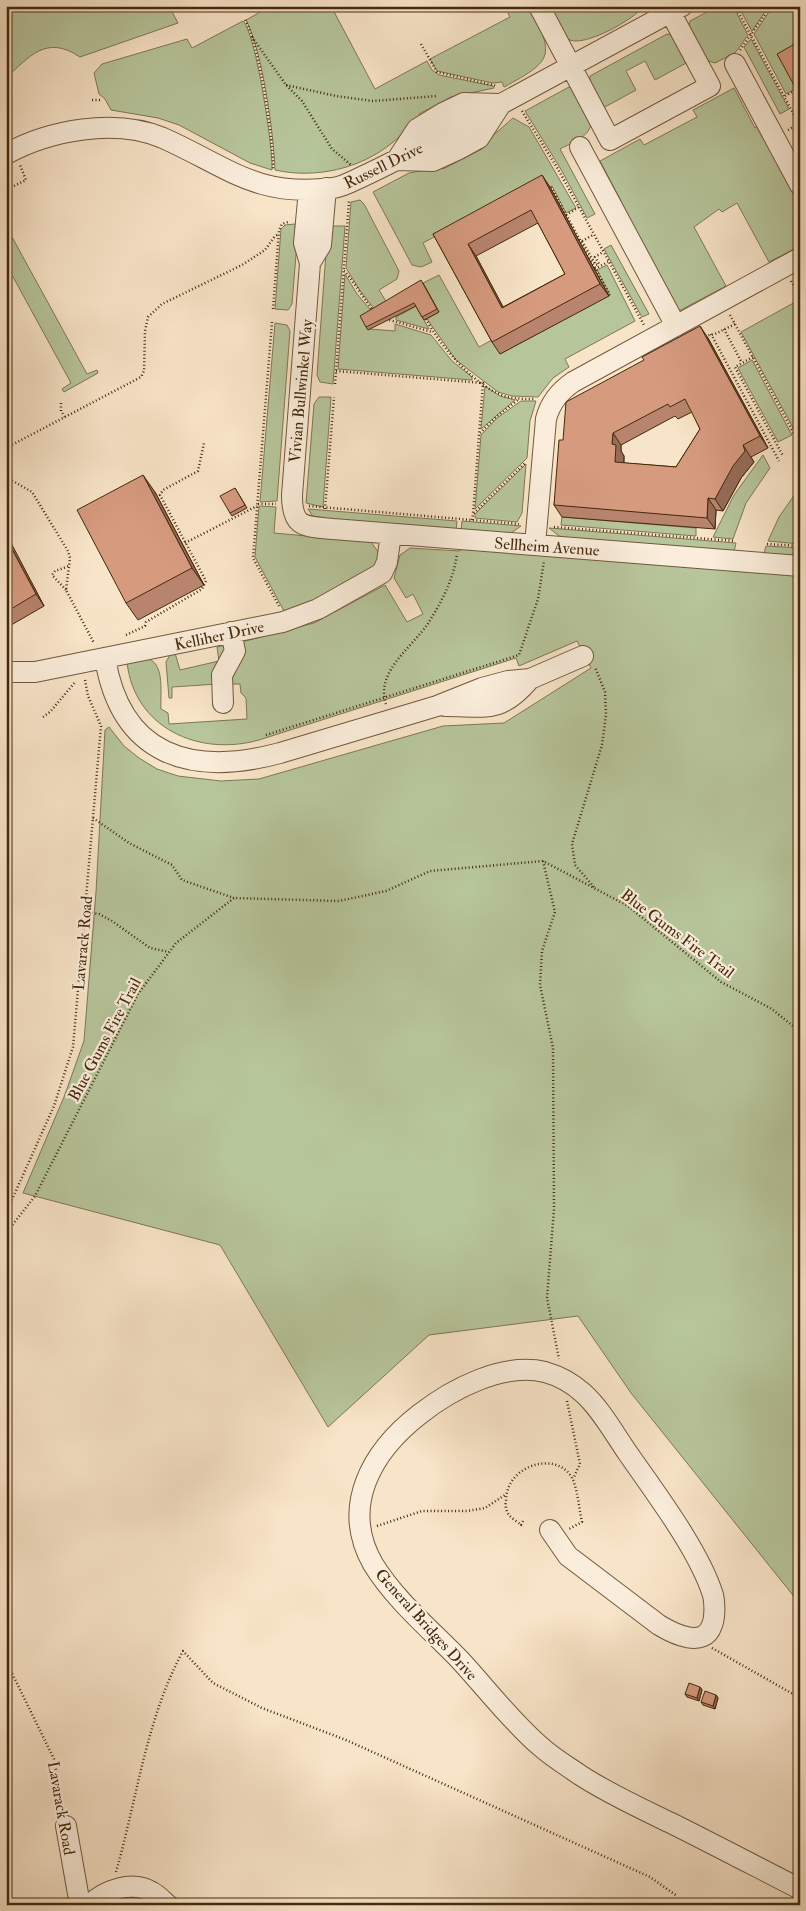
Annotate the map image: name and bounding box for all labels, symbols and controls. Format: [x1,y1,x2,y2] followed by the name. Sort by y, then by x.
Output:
[341,138,426,194] street label: Russell Drive
[285,318,317,464] street label: Vivian Bullwinkel Way
[494,533,600,561] street label: Sellheim Avenue
[173,617,266,655] street label: Kelliher Drive
[617,885,738,983] street label: Blue Gums Fire Trail
[69,895,97,991] street label: Lavarack Road
[64,974,146,1105] street label: Blue Gums Fire Trail
[371,1565,482,1685] street label: General Bridges Drive
[43,1760,79,1857] street label: Lavarack Road

